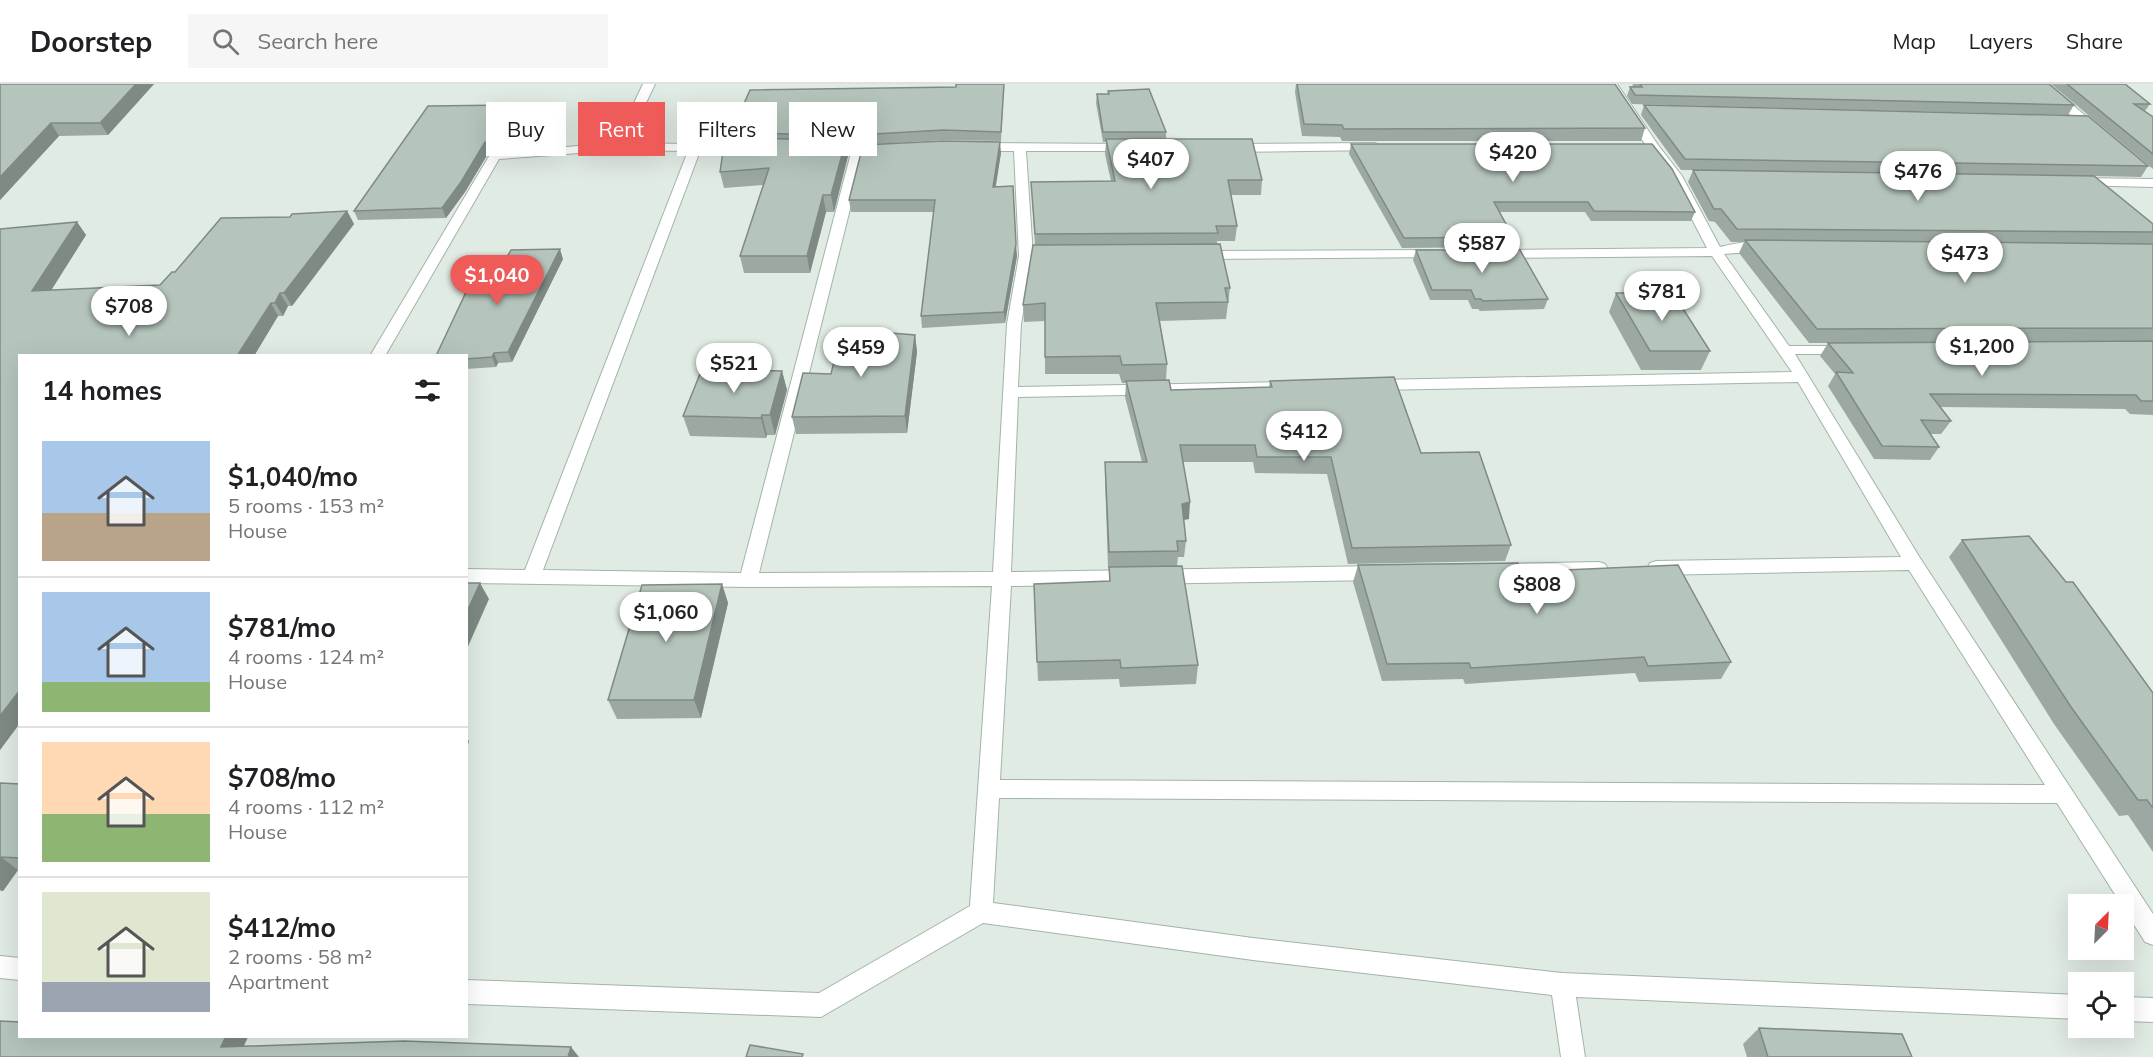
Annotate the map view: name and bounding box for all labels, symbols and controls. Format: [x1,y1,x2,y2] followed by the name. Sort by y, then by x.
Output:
[188,14,608,68] search box
[30,24,152,59] text: Doorstep
[209,25,242,58] icon: search
[257,27,378,55] text: Search here
[1893,28,1936,54] text: Map
[1969,28,2033,54] text: Layers
[2066,28,2123,54] text: Share
[486,102,566,156] chip: Buy
[578,102,665,156] chip: Rent
[677,102,777,156] chip: Filters
[789,102,877,156] chip: New
[1477,132,1549,183] pin: $420
[1115,139,1187,190] pin: $407
[1489,139,1537,164] text: $420
[1127,146,1175,171] text: $407
[1882,151,1954,202] pin: $476
[1894,158,1942,183] text: $476
[1446,223,1518,274] pin: $587
[1458,230,1506,255] text: $587
[1929,233,2001,284] pin: $473
[1941,240,1989,265] text: $473
[448,255,546,306] pin: $1,040
[465,262,529,287] text: $1,040
[1626,271,1698,322] pin: $781
[1638,278,1686,303] text: $781
[93,286,165,337] pin: $708
[105,293,153,318] text: $708
[1933,326,2031,377] pin: $1,200
[825,327,897,378] pin: $459
[1950,333,2014,358] text: $1,200
[837,334,885,359] text: $459
[698,343,770,394] pin: $521
[710,350,758,375] text: $521
[42,374,162,407] text: 14 homes
[411,374,444,407] icon: filters
[1268,411,1340,462] pin: $412
[1280,418,1328,443] text: $412
[228,460,358,493] text: $1,040/mo
[90,465,162,537] icon: home
[228,493,384,518] text: 5 rooms · 153 m²
[228,518,287,543] text: House
[1501,564,1573,615] pin: $808
[1513,571,1561,596] text: $808
[617,592,715,643] pin: $1,060
[634,599,698,624] text: $1,060
[228,611,336,644] text: $781/mo
[90,616,162,688] icon: home
[228,644,384,669] text: 4 rooms · 124 m²
[228,669,287,694] text: House
[228,761,336,794] text: $708/mo
[90,766,162,838] icon: home
[228,794,384,819] text: 4 rooms · 112 m²
[228,819,287,844] text: House
[2068,894,2134,960] north arrow
[2068,894,2134,1038] map controls
[228,911,336,944] text: $412/mo
[90,916,162,988] icon: home
[228,944,372,969] text: 2 rooms · 58 m²
[228,969,329,994] text: Apartment
[2068,972,2134,1038] button: locate

